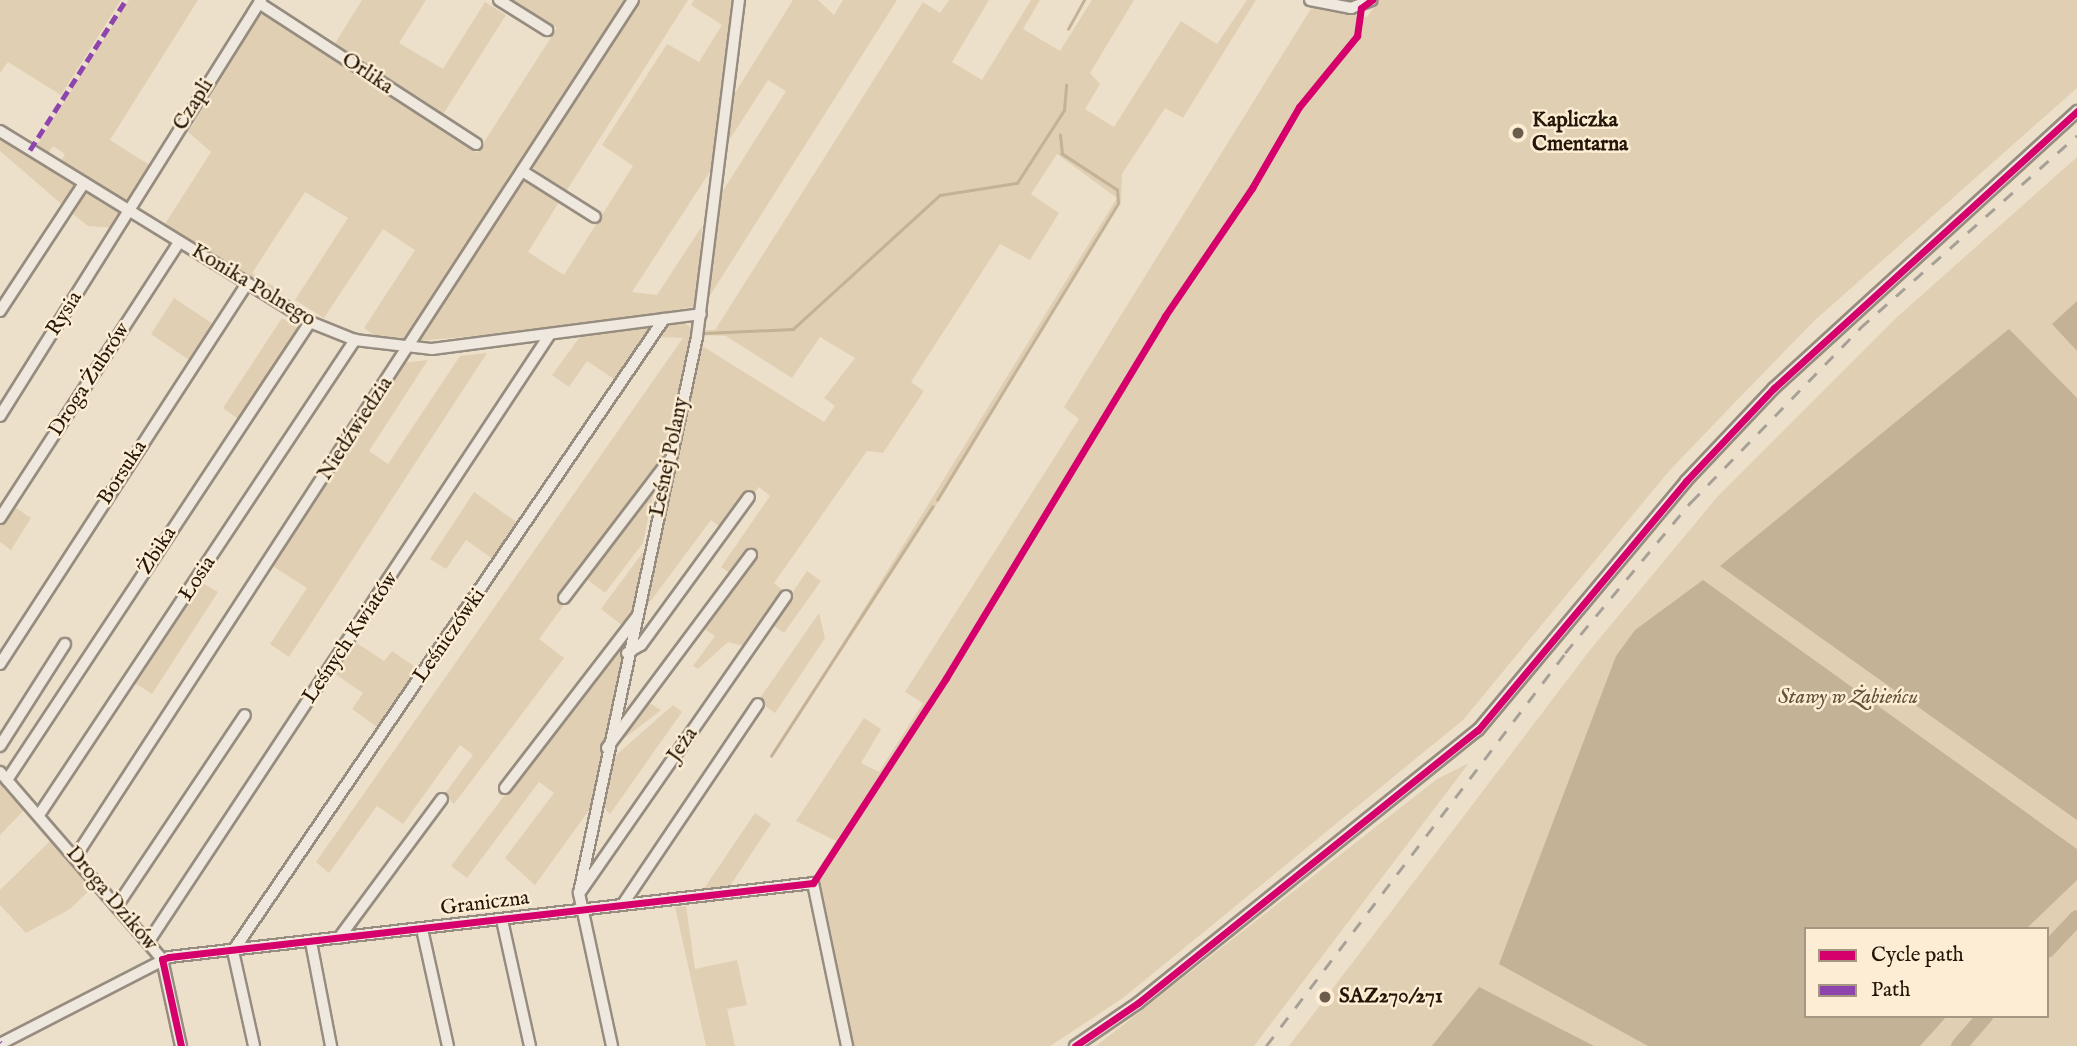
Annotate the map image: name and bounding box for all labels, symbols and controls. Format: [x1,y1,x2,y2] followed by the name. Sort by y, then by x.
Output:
[336,48,398,100] street label: Orlika
[168,74,220,136] street label: Czapli
[1532,108,1628,158] place label: Kapliczka Cmentarna
[1510,125,1526,141] marker: Kapliczka Cmentarna
[186,239,320,333] street label: Konika Polnego
[42,287,88,341] street label: Rysia
[44,318,136,442] street label: Droga Żubrów
[313,372,399,486] street label: Niedźwiedzia
[645,395,695,519] street label: Leśnej Polany
[93,436,153,510] street label: Borsuka
[133,522,183,580] street label: Żbika
[174,552,222,606] street label: Łosia
[298,567,404,709] street label: Leśnych Kwiatów
[408,584,492,688] street label: Leśniczówki
[1778,685,1918,711] park label: Stawy w Żabieńcu
[662,723,704,767] street label: Jeża
[60,841,162,957] street label: Droga Dzików
[439,886,531,922] street label: Graniczna
[1804,927,2049,1018] legend
[1871,942,1964,969] text: Cycle path
[1871,977,1910,1004] text: Path
[1339,984,1443,1010] place label: SAZ270/271
[1317,989,1333,1005] marker: SAZ270/271

